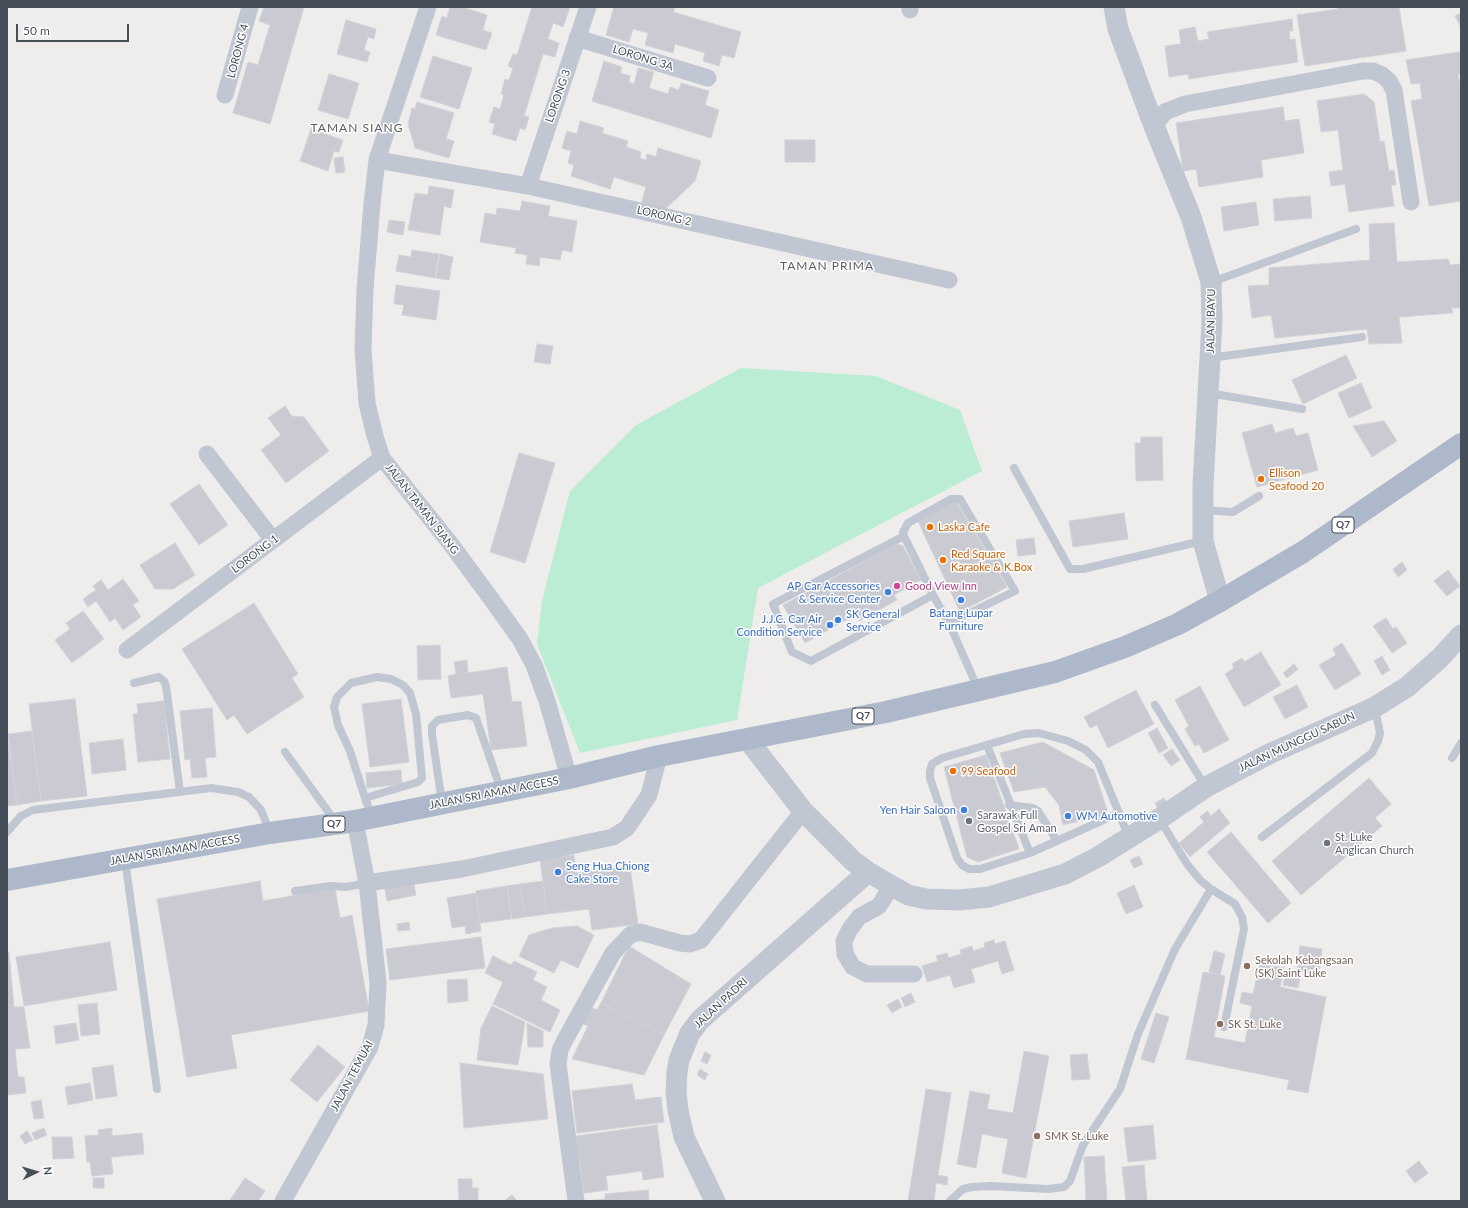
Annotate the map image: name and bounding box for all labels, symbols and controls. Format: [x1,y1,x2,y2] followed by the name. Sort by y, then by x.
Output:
[18,16,131,42] scale bar
[23,23,50,38] text: 50 m
[224,23,252,79] street label: LORONG 4
[611,43,675,73] street label: LORONG 3A
[543,68,573,124] street label: LORONG 3
[311,121,403,135] district label: TAMAN SIANG
[636,203,692,229] street label: LORONG 2
[780,259,874,273] district label: TAMAN PRIMA
[1204,288,1218,354] street label: JALAN BAYU
[383,461,461,557] street label: JALAN TAMAN SIANG
[1269,466,1324,492] place label: Ellison Seafood 20
[1256,474,1266,484] marker: Ellison Seafood 20
[1332,517,1354,533] road number: Q7
[938,520,990,534] place label: Laska Cafe
[925,522,935,532] marker: Laska Cafe
[229,532,281,576] street label: LORONG 1
[951,547,1032,573] place label: Red Square Karaoke & K.Box
[938,555,948,565] marker: Red Square Karaoke & K.Box
[787,579,880,605] place label: AP Car Accessories & Service Center
[905,579,977,593] place label: Good View Inn
[892,581,902,591] marker: Good View Inn
[883,587,893,597] marker: AP Car Accessories & Service Center
[956,595,966,605] marker: Batang Lupar Furniture
[929,606,993,632] place label: Batang Lupar Furniture
[846,607,900,633] place label: SK General Service
[737,612,822,638] place label: J.J.C. Car Air Condition Service
[833,615,843,625] marker: SK General Service
[825,620,835,630] marker: J.J.C. Car Air Condition Service
[852,708,874,724] road number: Q7
[1237,709,1357,775] street label: JALAN MUNGGU SABUN
[961,764,1016,778] place label: 99 Seafood
[948,766,958,776] marker: 99 Seafood
[428,774,560,812] street label: JALAN SRI AMAN ACCESS
[880,803,956,817] place label: Yen Hair Saloon
[959,805,969,815] marker: Yen Hair Saloon
[977,808,1057,834] place label: Sarawak Full Gospel Sri Aman
[1076,809,1157,823] place label: WM Automotive
[1063,811,1073,821] marker: WM Automotive
[323,816,345,832] road number: Q7
[964,816,974,826] marker: Sarawak Full Gospel Sri Aman
[1335,830,1414,856] place label: St. Luke Anglican Church
[109,832,241,868] street label: JALAN SRI AMAN ACCESS
[1322,838,1332,848] marker: St. Luke Anglican Church
[566,859,649,885] place label: Seng Hua Chiong Cake Store
[553,867,563,877] marker: Seng Hua Chiong Cake Store
[1255,953,1353,979] place label: Sekolah Kebangsaan (SK) Saint Luke
[1242,961,1252,971] marker: Sekolah Kebangsaan (SK) Saint Luke
[692,975,750,1031] street label: JALAN PADRI
[1228,1017,1282,1031] place label: SK St. Luke
[1215,1019,1225,1029] marker: SK St. Luke
[328,1039,376,1113] street label: JALAN TEMUAI
[1045,1129,1109,1143] place label: SMK St. Luke
[1032,1131,1042,1141] marker: SMK St. Luke
[16,1152,56,1192] north arrow
[42,1166,55,1176] text: N

